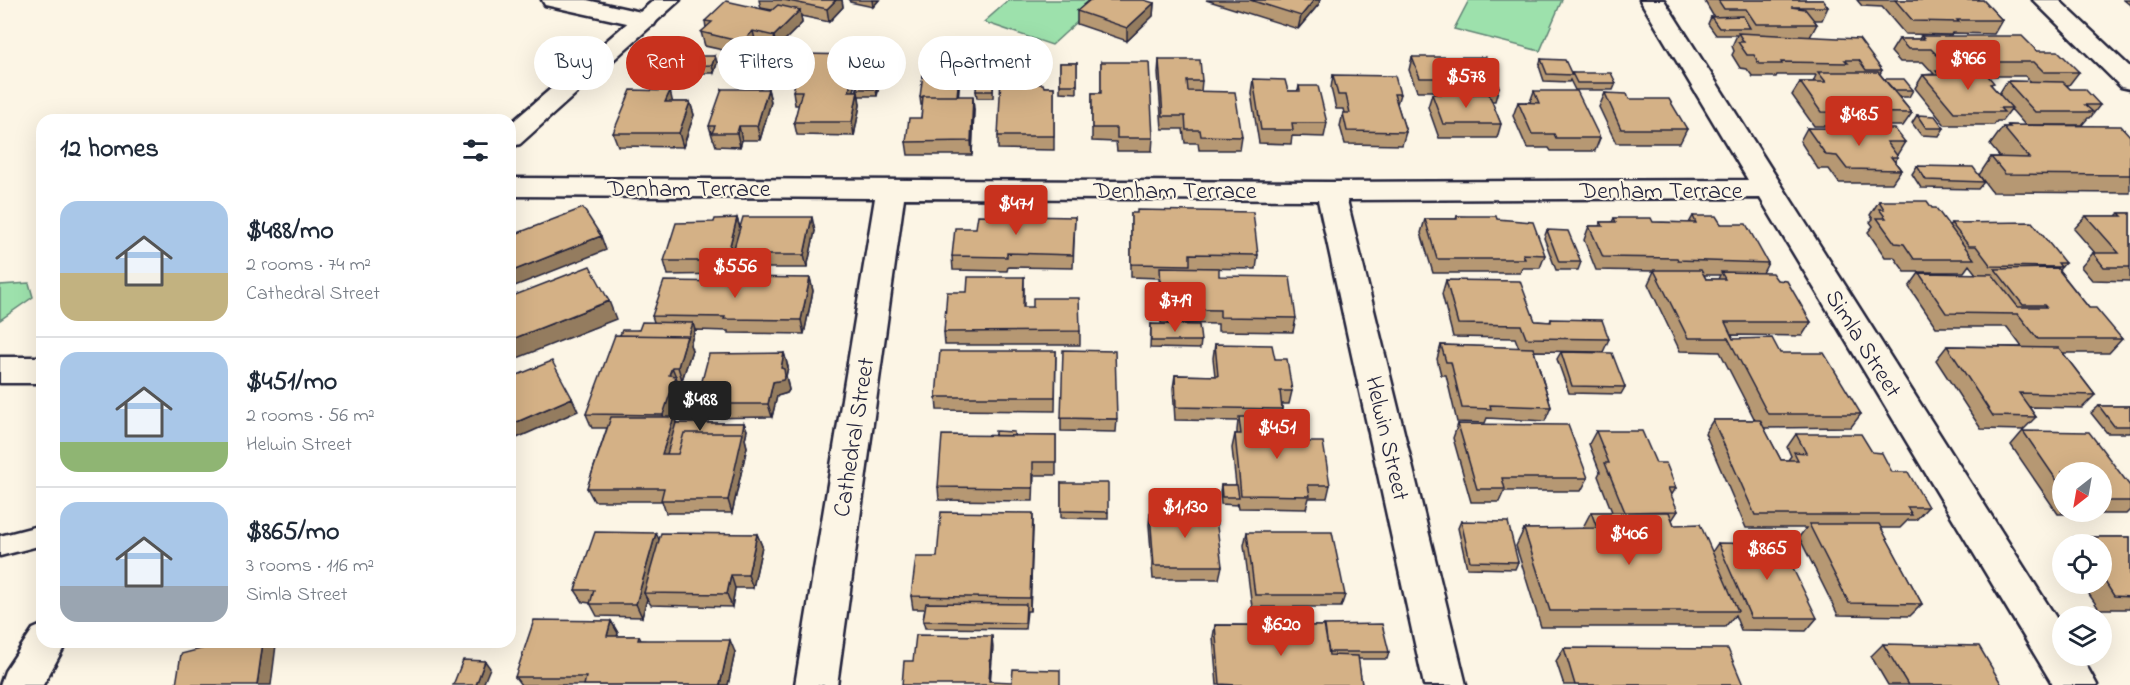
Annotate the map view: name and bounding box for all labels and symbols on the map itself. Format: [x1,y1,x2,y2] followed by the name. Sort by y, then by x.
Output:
[1932,40,2004,91] pin: $966
[1430,58,1502,109] pin: $578
[1823,96,1895,147] pin: $485
[607,173,771,208] street label: Denham Terrace
[1093,175,1257,210] street label: Denham Terrace
[1579,175,1743,210] street label: Denham Terrace
[980,185,1052,236] pin: $471
[699,248,771,299] pin: $556
[1139,282,1211,333] pin: $719
[1815,283,1909,405] street label: Simla Street
[826,355,885,520] street label: Cathedral Street
[1354,373,1417,504] street label: Helwin Street
[664,381,736,432] pin: $488
[1241,409,1313,460] pin: $451
[2052,462,2112,522] north arrow
[1136,488,1234,539] pin: $1,130
[1593,515,1665,566] pin: $406
[1731,530,1803,581] pin: $865
[1245,606,1317,657] pin: $620

